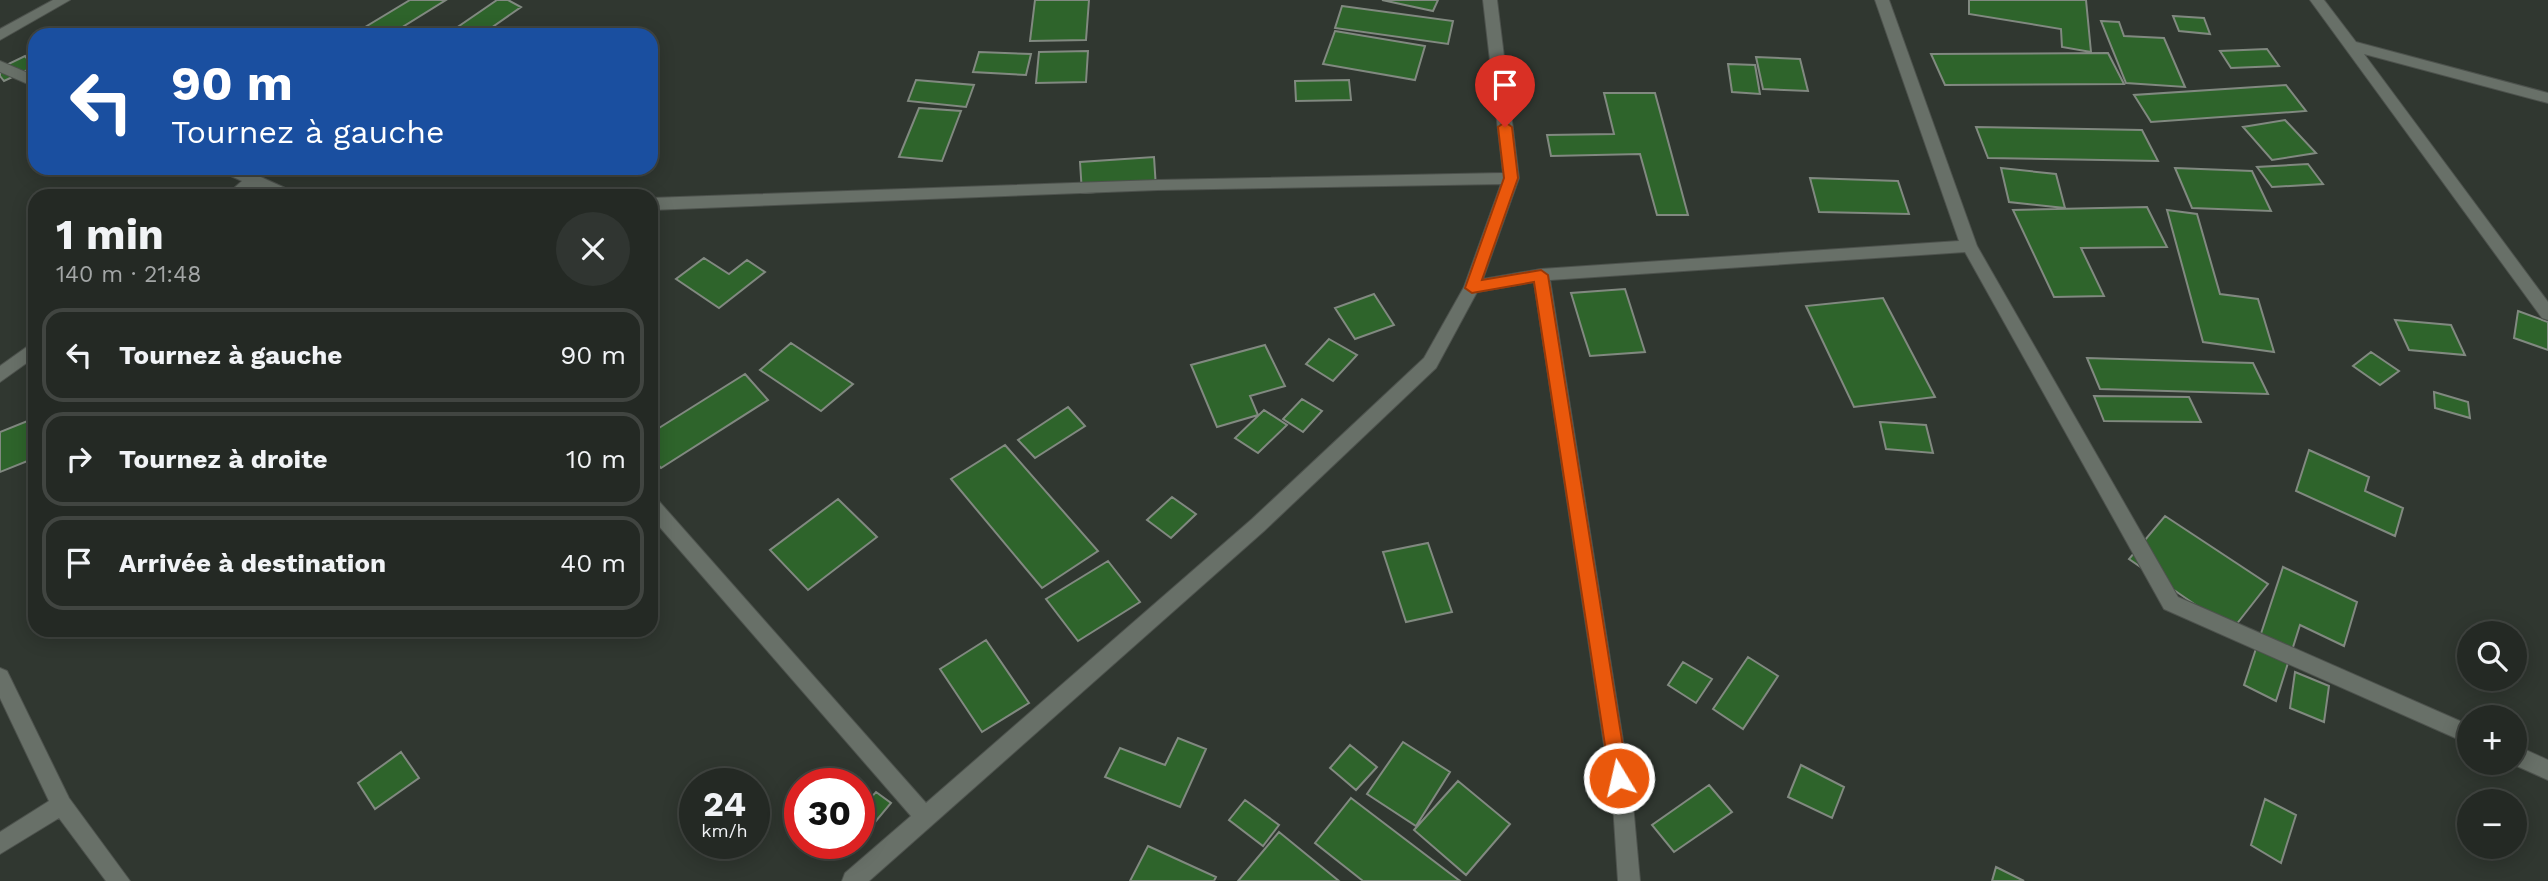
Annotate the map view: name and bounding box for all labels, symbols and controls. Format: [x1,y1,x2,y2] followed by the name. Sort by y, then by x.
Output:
[171,54,293,112] text: 90 m
[1475,55,1535,127] pin
[56,56,147,147] icon: left
[1486,66,1524,104] icon: arrive
[171,113,444,151] text: Tournez à gauche
[56,210,164,259] text: 1 min
[556,212,630,286] button: close
[56,261,201,288] text: 140 m · 21:48
[60,336,98,374] icon: left
[119,340,342,370] text: Tournez à gauche
[560,340,626,370] text: 90 m
[60,440,98,478] icon: right
[119,444,328,474] text: Tournez à droite
[566,444,626,474] text: 10 m
[60,544,98,582] icon: arrive
[119,548,386,578] text: Arrivée à destination
[560,548,626,578] text: 40 m
[2457,621,2527,859] map controls
[2457,621,2527,691] button: search
[2457,705,2527,775] button: +
[1582,741,1656,815] position arrow
[784,768,875,859] speed limit sign: 30
[703,783,746,825] text: 24
[2457,789,2527,859] button: −
[701,820,748,841] text: km/h

